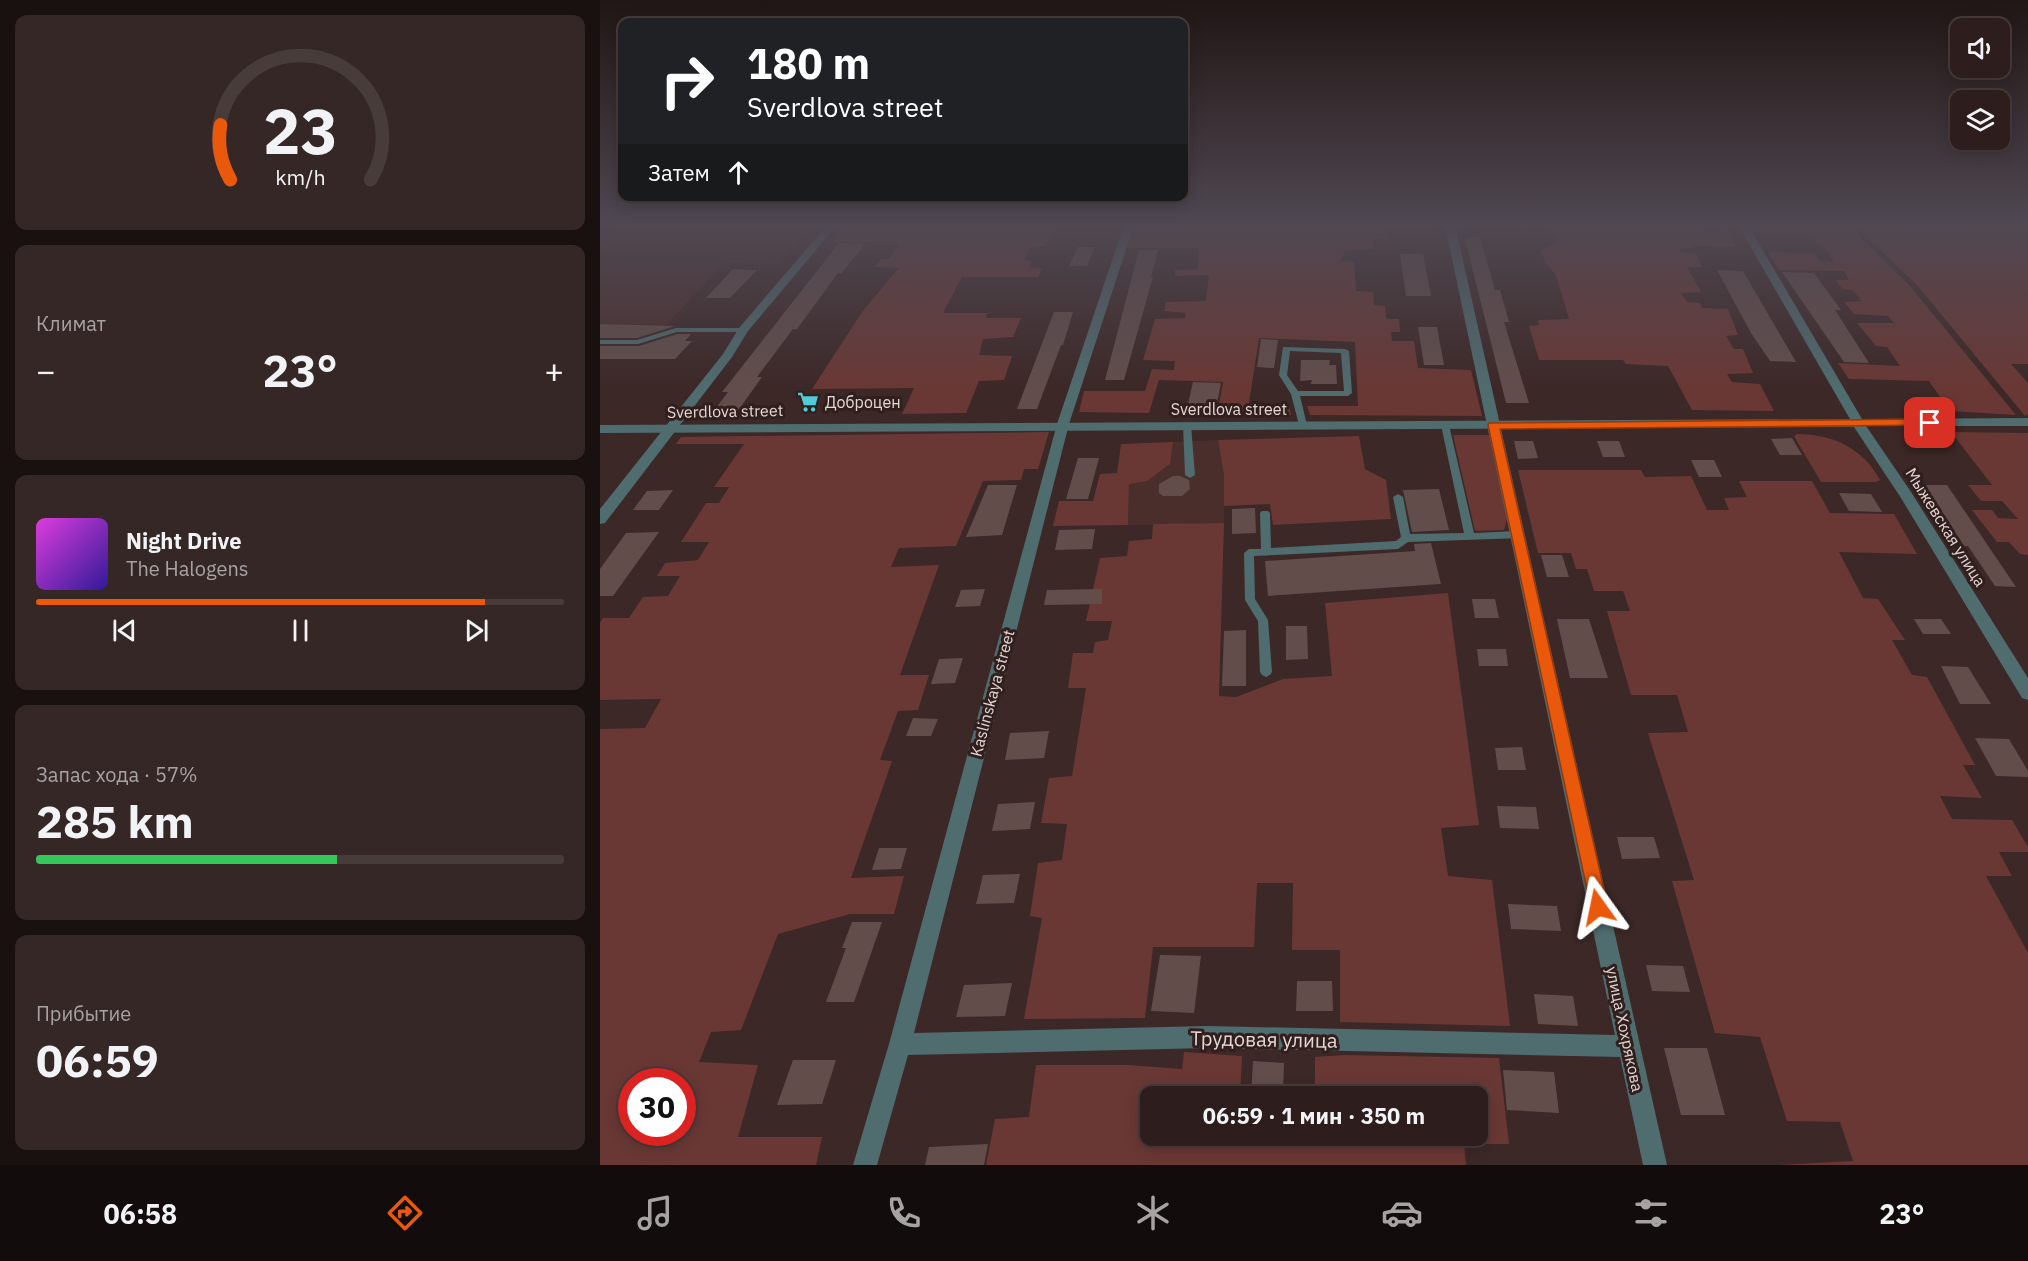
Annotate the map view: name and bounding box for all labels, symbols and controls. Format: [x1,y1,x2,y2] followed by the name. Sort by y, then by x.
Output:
[1950,18,2010,150] map controls
[1950,18,2010,78] button: sound
[747,36,870,91] text: 180 m
[648,42,726,120] icon: right
[747,89,943,124] text: Sverdlova street
[263,90,337,171] text: 23
[1950,90,2010,150] button: layers
[722,156,755,189] icon: ahead
[648,158,710,187] text: Затем
[275,163,325,191] text: km/h
[36,310,106,337] text: Климат
[262,341,338,399] text: 23°
[36,349,56,392] text: −
[544,349,564,392] text: +
[796,390,820,414] supermarket icon: Доброцен
[825,392,901,412] place label: Доброцен
[1904,397,1955,448] pin
[1171,399,1287,419] street label: Sverdlova street
[667,400,783,422] street label: Sverdlova street
[1913,406,1946,439] icon: arrive
[1901,464,1991,590] street label: Мыжевская улица
[126,526,242,555] text: Night Drive
[126,555,248,582] text: The Halogens
[108,614,141,647] icon: previous
[284,614,317,647] icon: pause
[460,614,493,647] icon: next
[965,627,1019,759] street label: Kaslinskaya street
[36,761,198,788] text: Запас хода · 57%
[36,792,194,850] text: 285 km
[1566,875,1630,939] position arrow
[1602,965,1648,1094] street label: улица Хохрякова
[36,1000,131,1027] text: Прибытие
[1190,1024,1338,1054] street label: Трудовая улица
[36,1031,159,1089] text: 06:59
[618,1068,696,1146] speed limit sign: 30
[1203,1101,1425,1130] text: 06:59 · 1 мин · 350 m
[384,1192,426,1234] icon: directions
[634,1192,676,1234] icon: music
[883,1192,925,1234] icon: phone
[1132,1192,1174,1234] icon: climate
[1381,1192,1423,1234] icon: car
[1630,1192,1672,1234] icon: filters
[104,1196,177,1231] text: 06:58
[1879,1196,1924,1231] text: 23°

